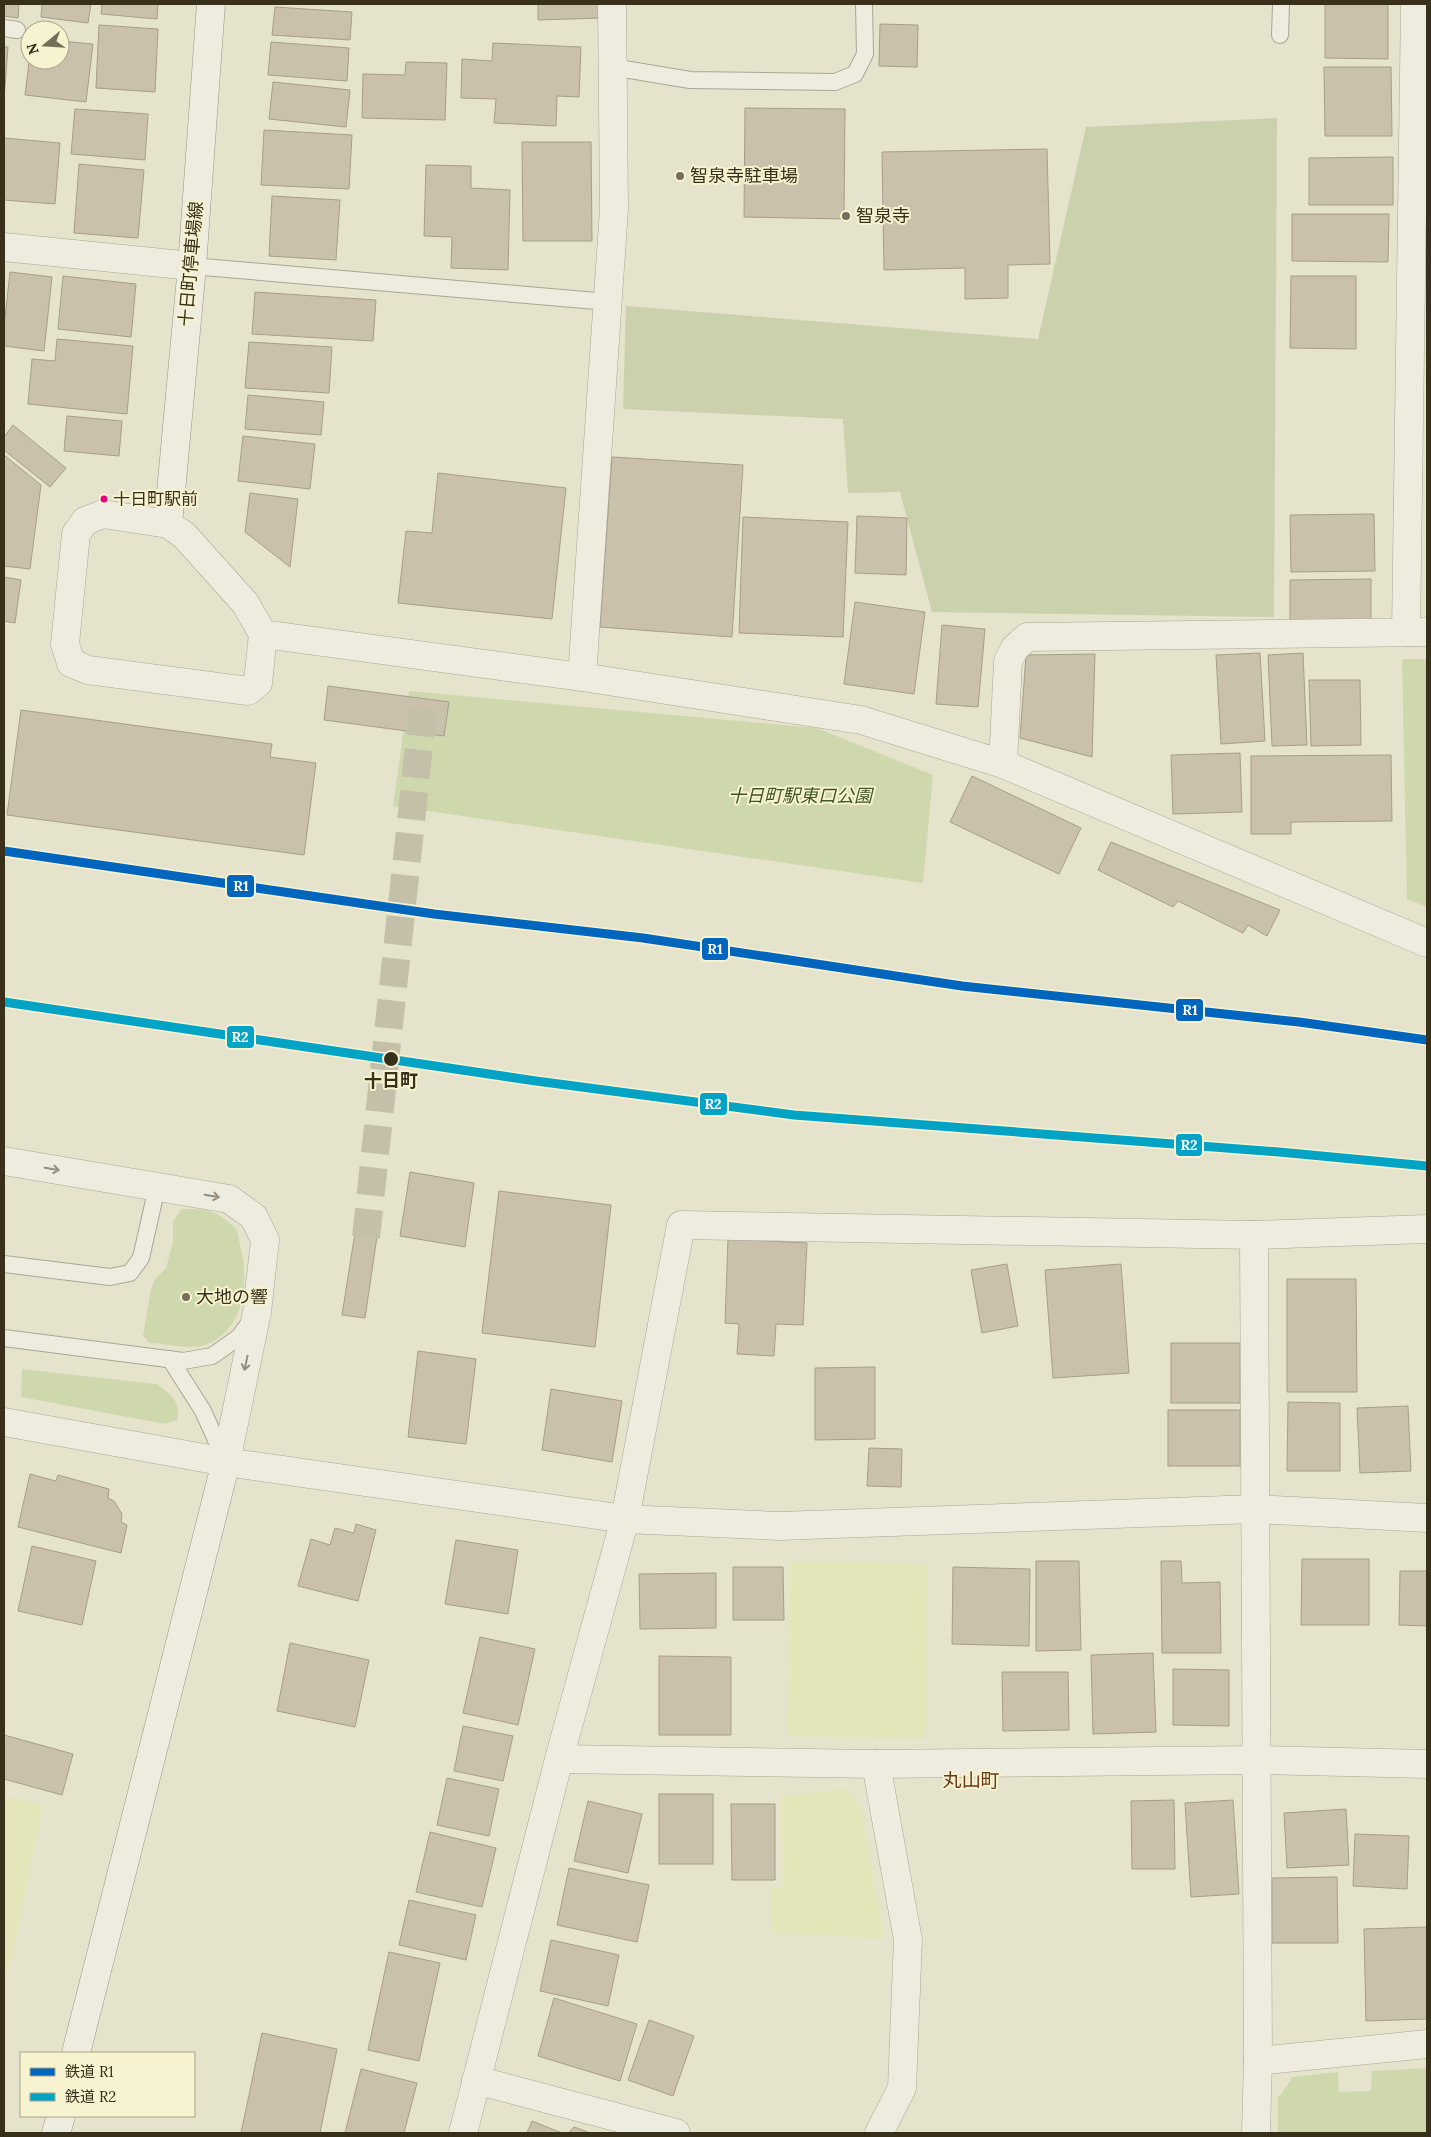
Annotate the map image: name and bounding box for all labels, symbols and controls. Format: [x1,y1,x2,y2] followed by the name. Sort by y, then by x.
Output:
[20,20,70,70] north arrow
[22,41,43,57] text: N
[690,164,798,187] place label: 智泉寺駐車場
[674,170,686,182] marker: 智泉寺駐車場
[174,200,207,328] street label: 十日町停車場線
[856,204,910,227] place label: 智泉寺
[840,210,852,222] marker: 智泉寺
[113,488,198,510] place label: 十日町駅前
[99,494,109,504] marker: 十日町駅前
[728,784,875,807] park label: 十日町駅東口公園
[226,874,255,898] line badge: R1
[233,877,249,895] text: R1
[701,937,729,961] line badge: R1
[707,940,723,958] text: R1
[1175,998,1204,1022] line badge: R1
[1182,1001,1198,1019] text: R1
[226,1025,255,1049] line badge: R2
[231,1028,249,1046] text: R2
[382,1050,400,1068] marker: 十日町
[364,1069,418,1092] place label: 十日町
[699,1092,728,1116] line badge: R2
[704,1095,722,1113] text: R2
[1175,1133,1203,1157] line badge: R2
[1180,1136,1198,1154] text: R2
[43,1164,59,1174] one-way arrow
[204,1192,220,1202] one-way arrow
[196,1285,268,1308] place label: 大地の響
[180,1291,192,1303] marker: 大地の響
[241,1354,251,1370] one-way arrow
[942,1768,1000,1792] district label: 丸山町
[20,2052,195,2117] legend
[65,2062,114,2081] text: 鉄道 R1
[65,2087,116,2106] text: 鉄道 R2

